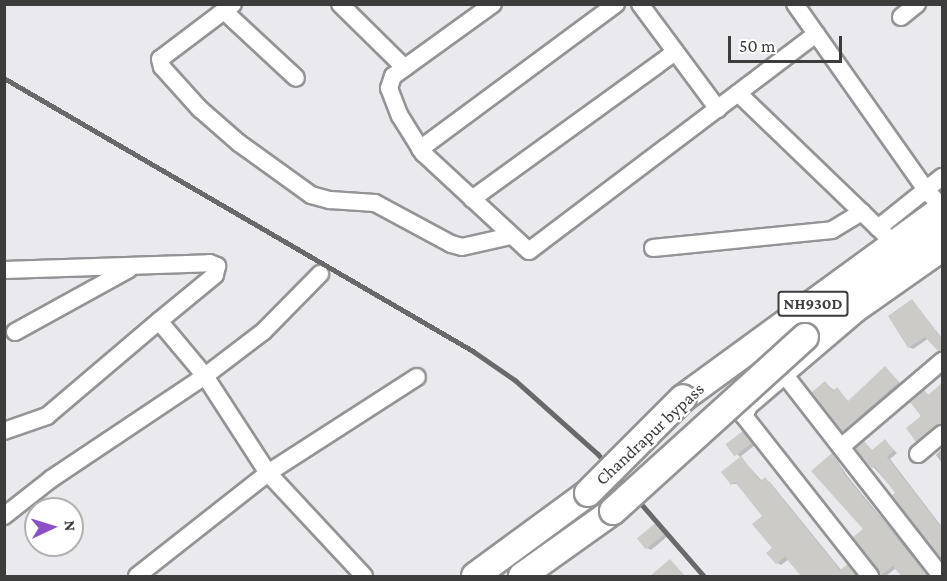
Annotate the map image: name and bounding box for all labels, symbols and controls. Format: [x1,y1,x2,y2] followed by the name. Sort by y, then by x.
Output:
[731,24,845,62] scale bar
[739,36,776,56] text: 50 m
[777,291,849,317] road number: NH930D
[591,378,709,490] street label: Chandrapur bypass
[24,497,84,557] north arrow
[62,520,79,532] text: N

